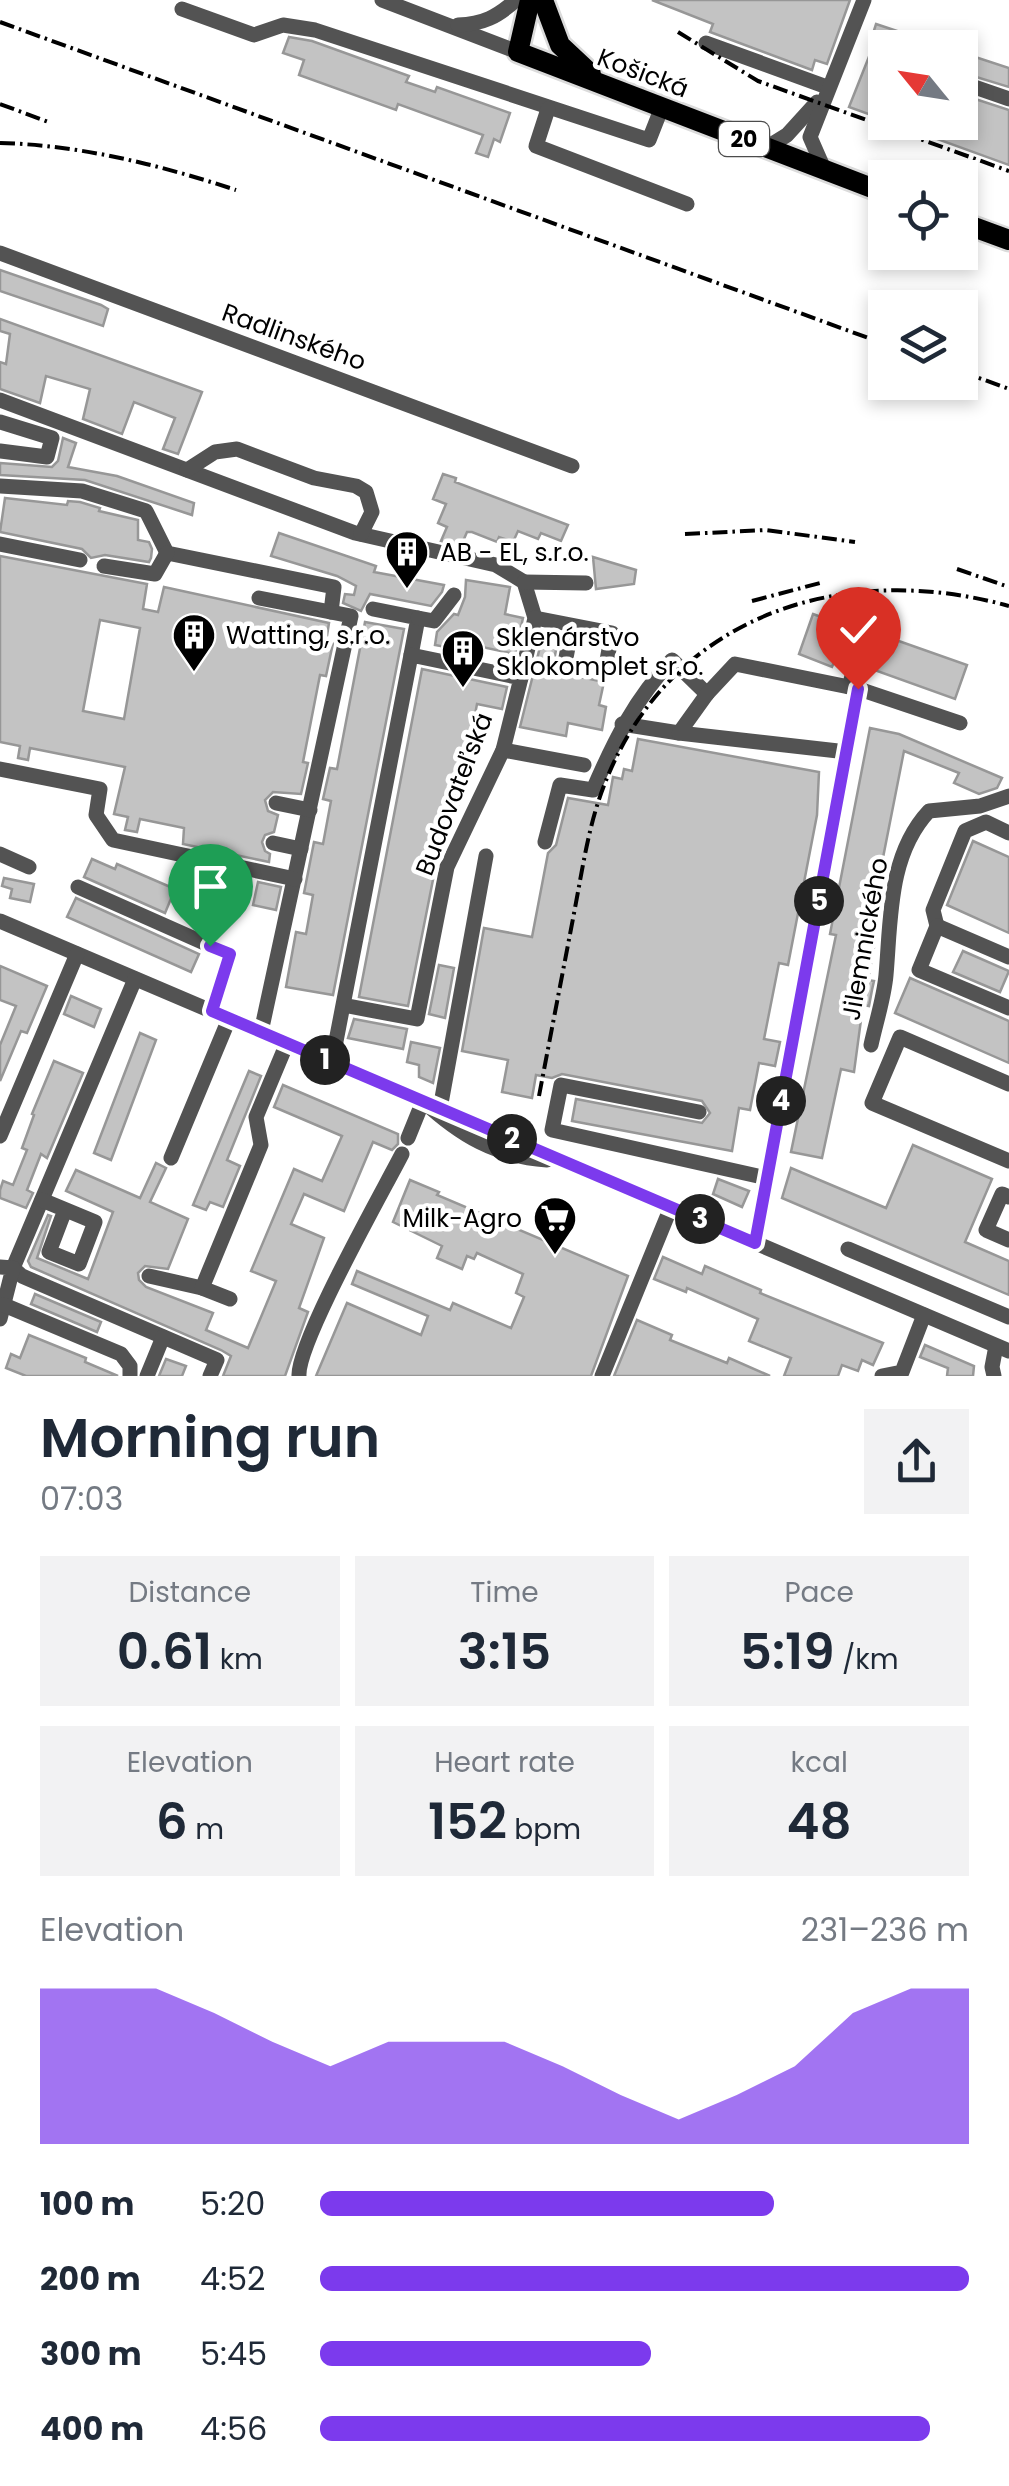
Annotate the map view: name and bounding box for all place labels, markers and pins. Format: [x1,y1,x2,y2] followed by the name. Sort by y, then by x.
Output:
[384,529,430,590] building icon: AB - EL, s.r.o.
[440,535,589,570] place label: AB - EL, s.r.o.
[816,587,901,690] pin
[171,612,217,673] building icon: Watting, s.r.o.
[226,618,390,653] place label: Watting, s.r.o.
[496,620,704,684] place label: Sklenárstvo Sklokomplet sr.o.
[440,628,486,689] building icon: Sklenárstvo Sklokomplet sr.o.
[168,844,253,947] pin
[794,876,844,926] pin: 5
[300,1035,350,1085] pin: 1
[756,1076,806,1126] pin: 4
[487,1114,537,1164] pin: 2
[675,1194,725,1244] pin: 3
[532,1195,578,1256] supermarket icon: Milk-Agro
[402,1201,522,1236] place label: Milk-Agro

